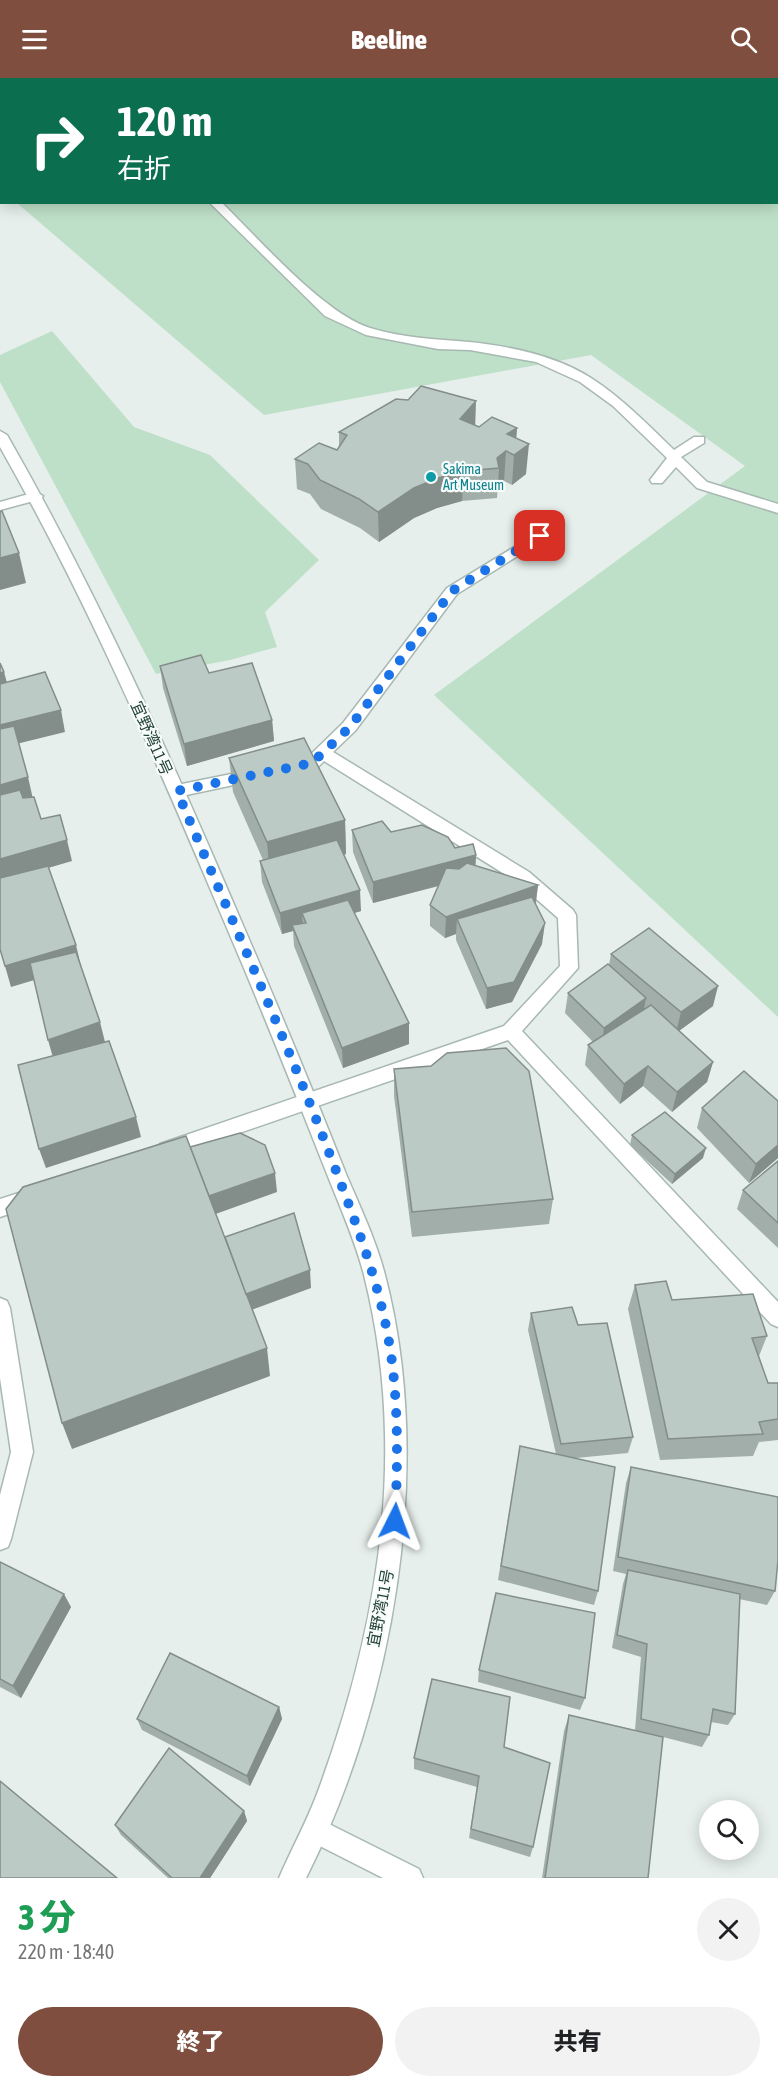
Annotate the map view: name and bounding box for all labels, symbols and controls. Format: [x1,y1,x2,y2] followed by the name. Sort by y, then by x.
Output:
[18,23,51,56] icon: menu
[727,23,760,56] icon: search
[351,24,427,55] text: Beeline
[117,97,212,145] text: 120 m
[18,102,96,180] icon: right
[117,153,171,184] text: 右折
[443,461,504,493] place label: Sakima Art Museum
[424,470,438,484] marker: Sakima Art Museum
[514,510,565,561] pin
[523,519,556,552] icon: arrive
[128,698,176,778] street label: 宜野湾11号
[363,1489,427,1553] position arrow
[364,1567,396,1649] street label: 宜野湾11号
[699,1800,759,1860] map controls
[699,1800,759,1860] button: search
[18,1896,76,1938] text: 3 分
[697,1898,760,1961] button: close
[18,1940,114,1963] text: 220 m · 18:40
[18,2007,383,2076] button: 終了
[395,2007,760,2076] button: 共有

